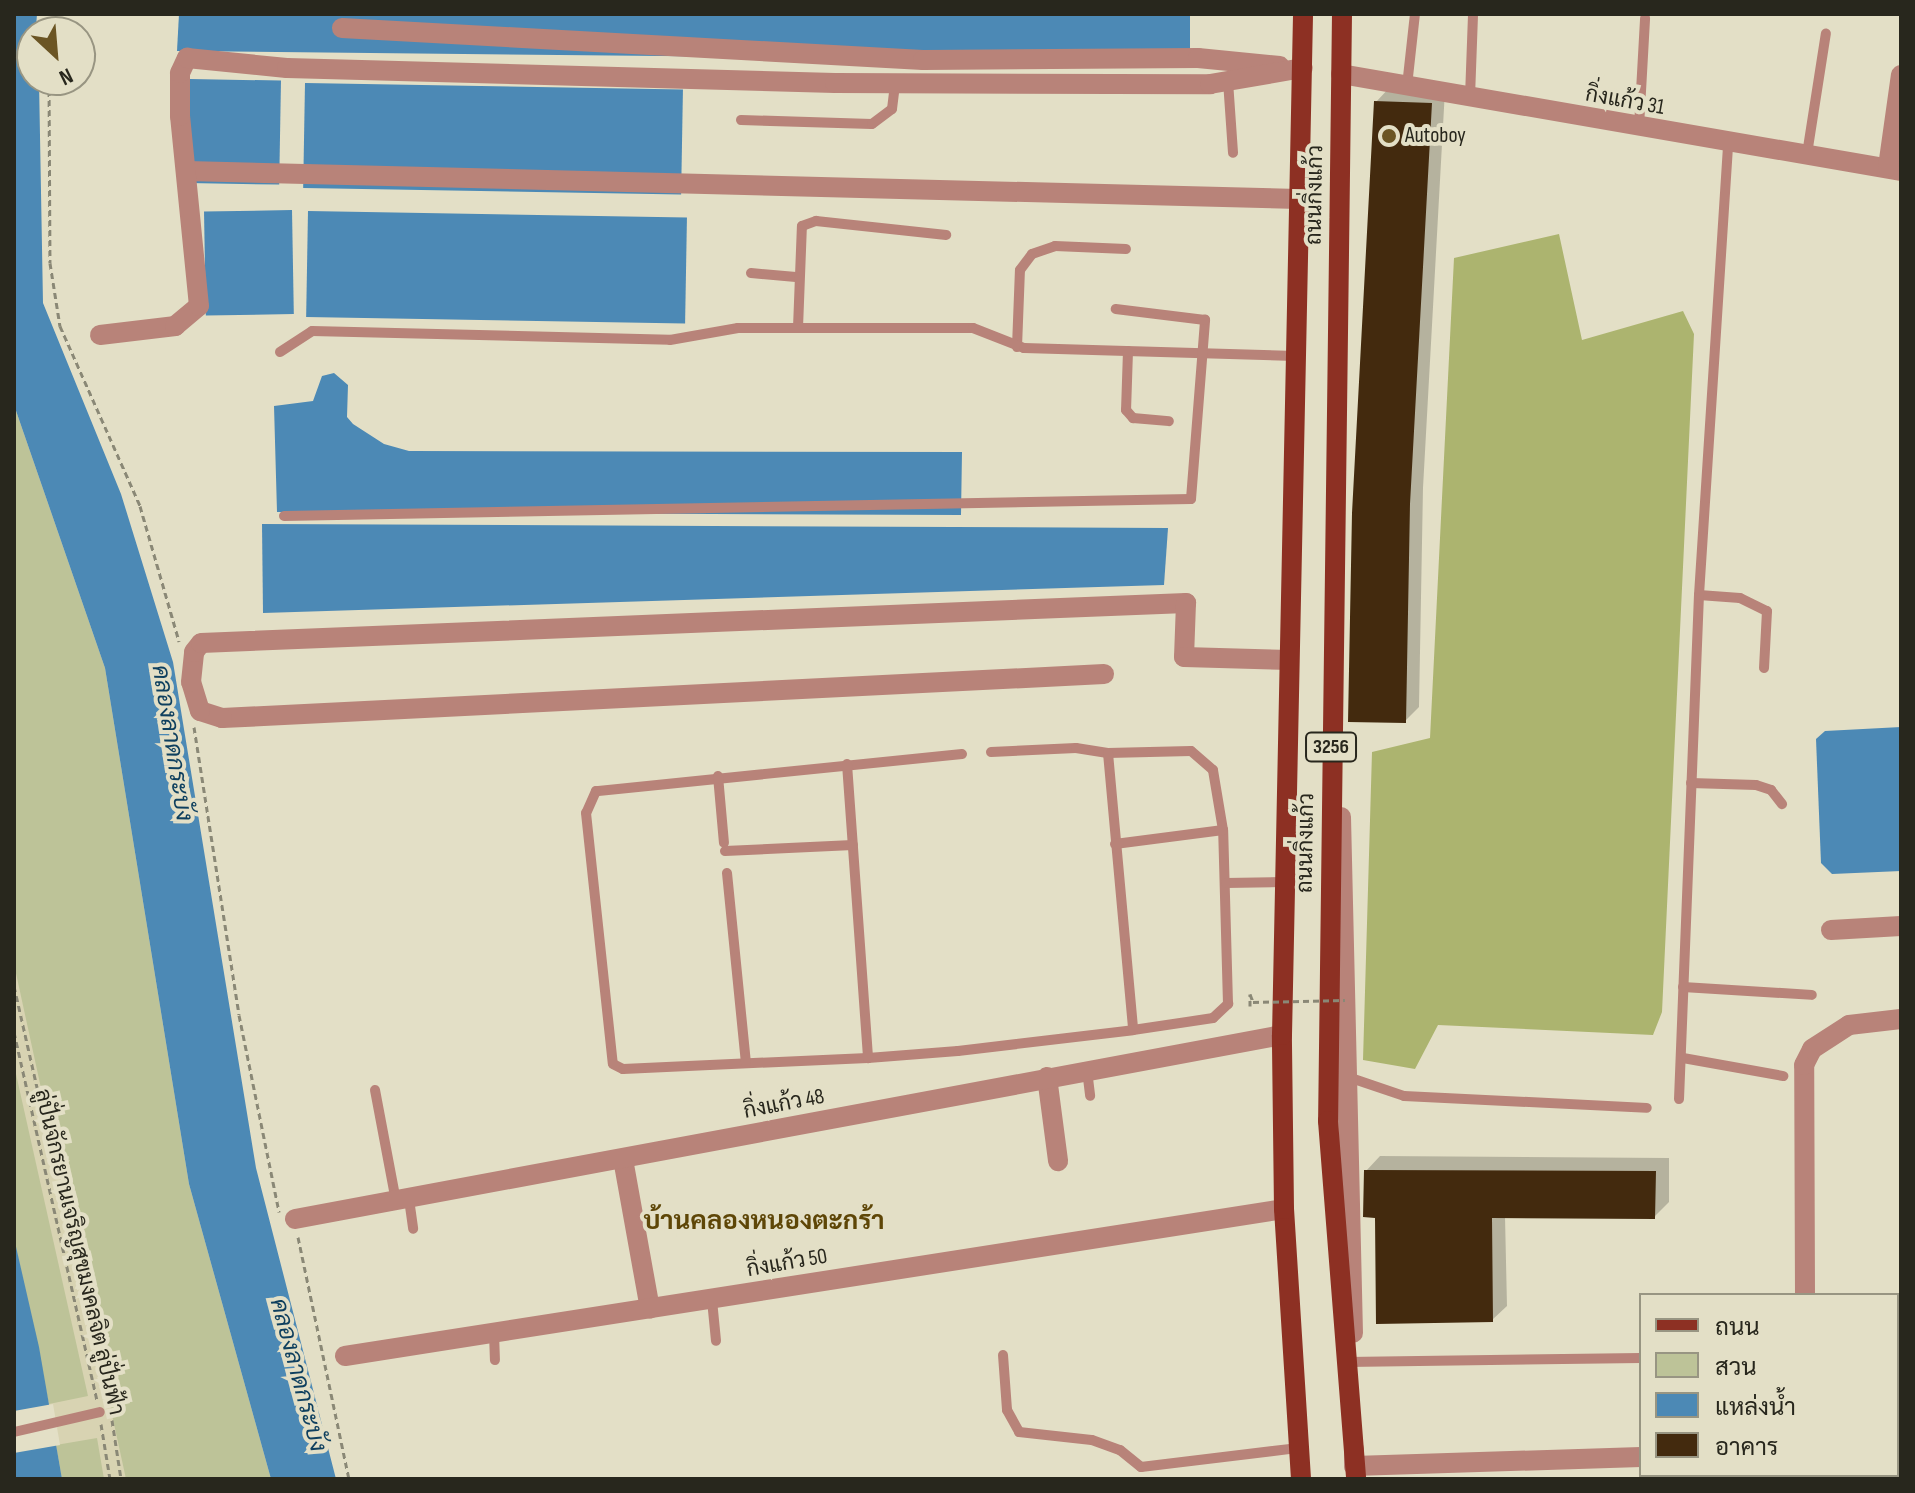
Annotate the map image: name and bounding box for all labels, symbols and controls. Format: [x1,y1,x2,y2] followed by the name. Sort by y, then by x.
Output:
[16,16,96,96] north arrow
[55,62,77,91] text: N
[1583,81,1667,121] street label: กิ่งแก้ว 31
[1405,123,1466,149] place label: Autoboy
[1380,127,1398,145] marker: Autoboy
[1301,145,1329,245] street label: ถนนกิ่งแก้ว
[145,663,199,823] water label: คลองลาดกระบัง
[1305,731,1357,763] road number: 3256
[1292,793,1320,893] street label: ถนนกิ่งแก้ว
[741,1083,827,1125] street label: กิ่งแก้ว 48
[29,1086,129,1418] street label: ลู่ปั่นจักรยานเจริญสุขมงคลจิต ลู่ปั่นฟ้า
[643,1206,885,1238] district label: บ้านคลองหนองตะกร้า
[745,1243,829,1283] street label: กิ่งแก้ว 50
[1639,1293,1899,1477] legend
[264,1295,332,1455] water label: คลองลาดกระบัง
[1715,1313,1760,1342] text: ถนน
[1715,1353,1757,1382] text: สวน
[1715,1393,1796,1422] text: แหล่งน้ำ
[1715,1433,1778,1462] text: อาคาร

